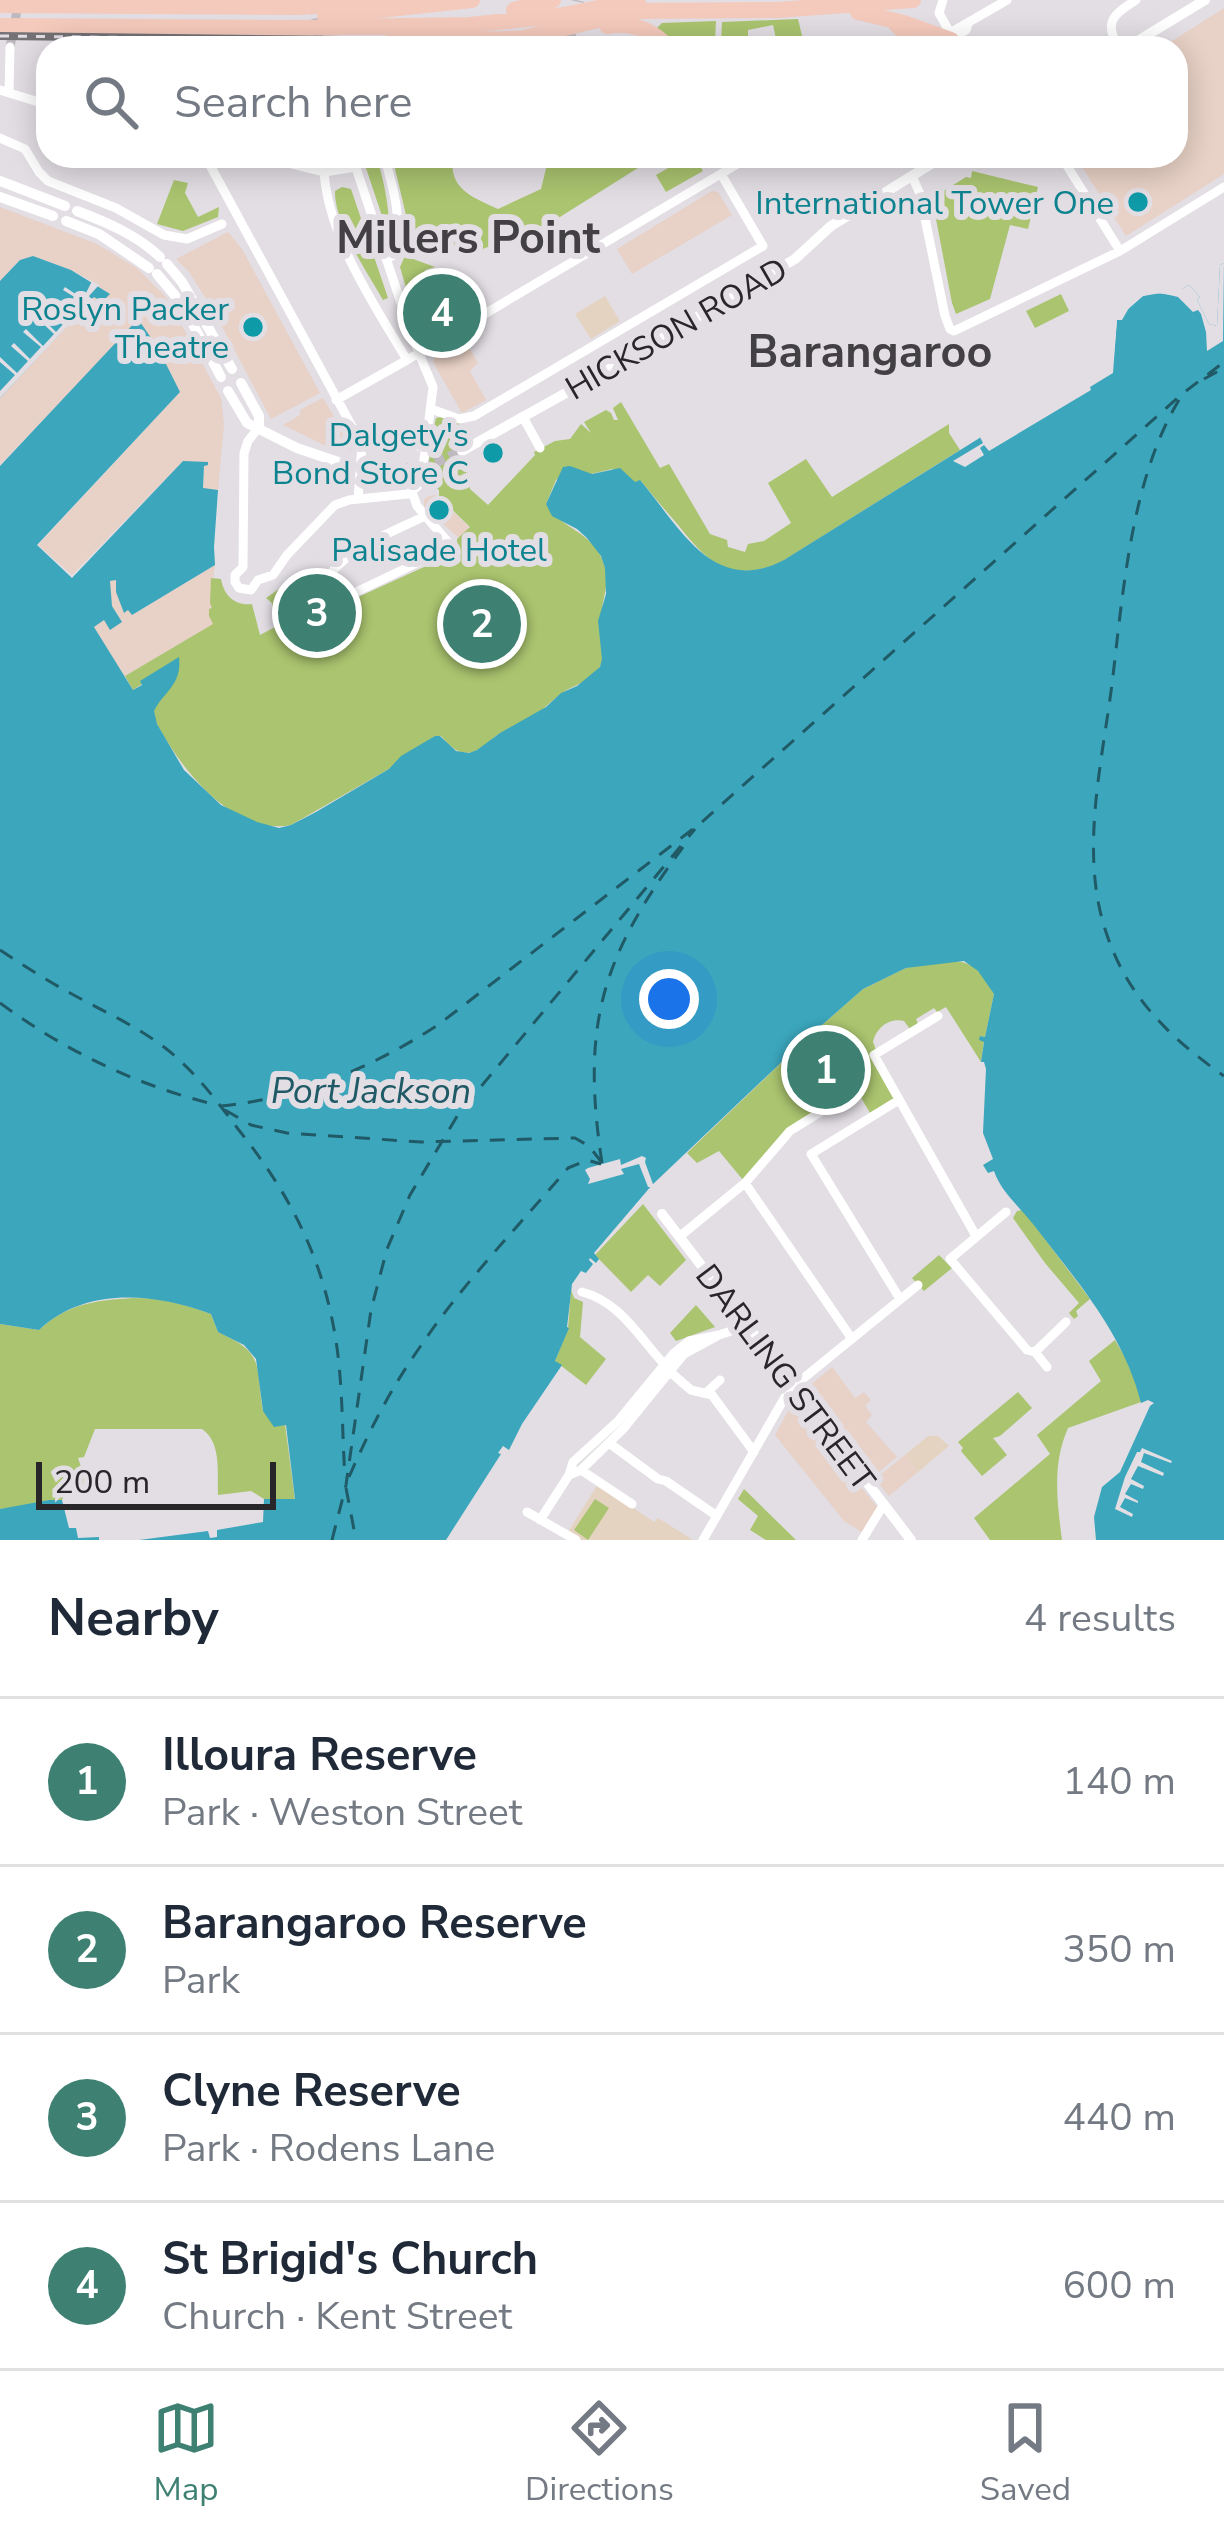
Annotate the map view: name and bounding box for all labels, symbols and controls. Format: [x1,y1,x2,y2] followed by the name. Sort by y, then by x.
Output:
[36,36,1188,168] search box
[78,69,144,135] icon: search
[174,72,413,133] text: Search here
[755,181,1114,226] place label: International Tower One
[1125,189,1151,215] marker: International Tower One
[336,208,601,269] district label: Millers Point
[558,247,796,411] street label: HICKSON ROAD
[403,268,481,358] pin: 4
[21,287,229,370] place label: Roslyn Packer Theatre
[240,314,266,340] marker: Roslyn Packer Theatre
[748,322,992,383] district label: Barangaroo
[272,413,469,496] place label: Dalgety's Bond Store C
[480,440,506,466] marker: Dalgety's Bond Store C
[426,497,452,523] marker: Palisade Hotel
[331,528,547,573] place label: Palisade Hotel
[278,568,356,658] pin: 3
[443,579,521,669] pin: 2
[639,969,699,1029] your location
[787,1025,865,1115] pin: 1
[271,1067,471,1116] water label: Port Jackson
[685,1255,885,1501] street label: DARLING STREET
[36,1456,276,1509] scale bar
[54,1460,150,1505] text: 200 m
[48,1583,219,1653] text: Nearby
[1024,1592,1176,1645] text: 4 results
[162,1725,477,1786] text: Illoura Reserve
[75,1755,99,1808] text: 1
[1062,1755,1176,1808] text: 140 m
[162,1786,523,1839] text: Park · Weston Street
[162,1893,587,1954] text: Barangaroo Reserve
[75,1923,99,1976] text: 2
[1062,1923,1176,1976] text: 350 m
[162,1954,240,2007] text: Park
[162,2061,461,2122] text: Clyne Reserve
[75,2091,99,2144] text: 3
[1062,2091,1176,2144] text: 440 m
[162,2122,495,2175] text: Park · Rodens Lane
[162,2229,538,2290] text: St Brigid's Church
[75,2259,99,2312] text: 4
[1062,2259,1176,2312] text: 600 m
[162,2290,512,2343] text: Church · Kent Street
[153,2395,219,2512] tab: Map
[525,2395,674,2512] tab: Directions
[980,2395,1071,2512] tab: Saved

